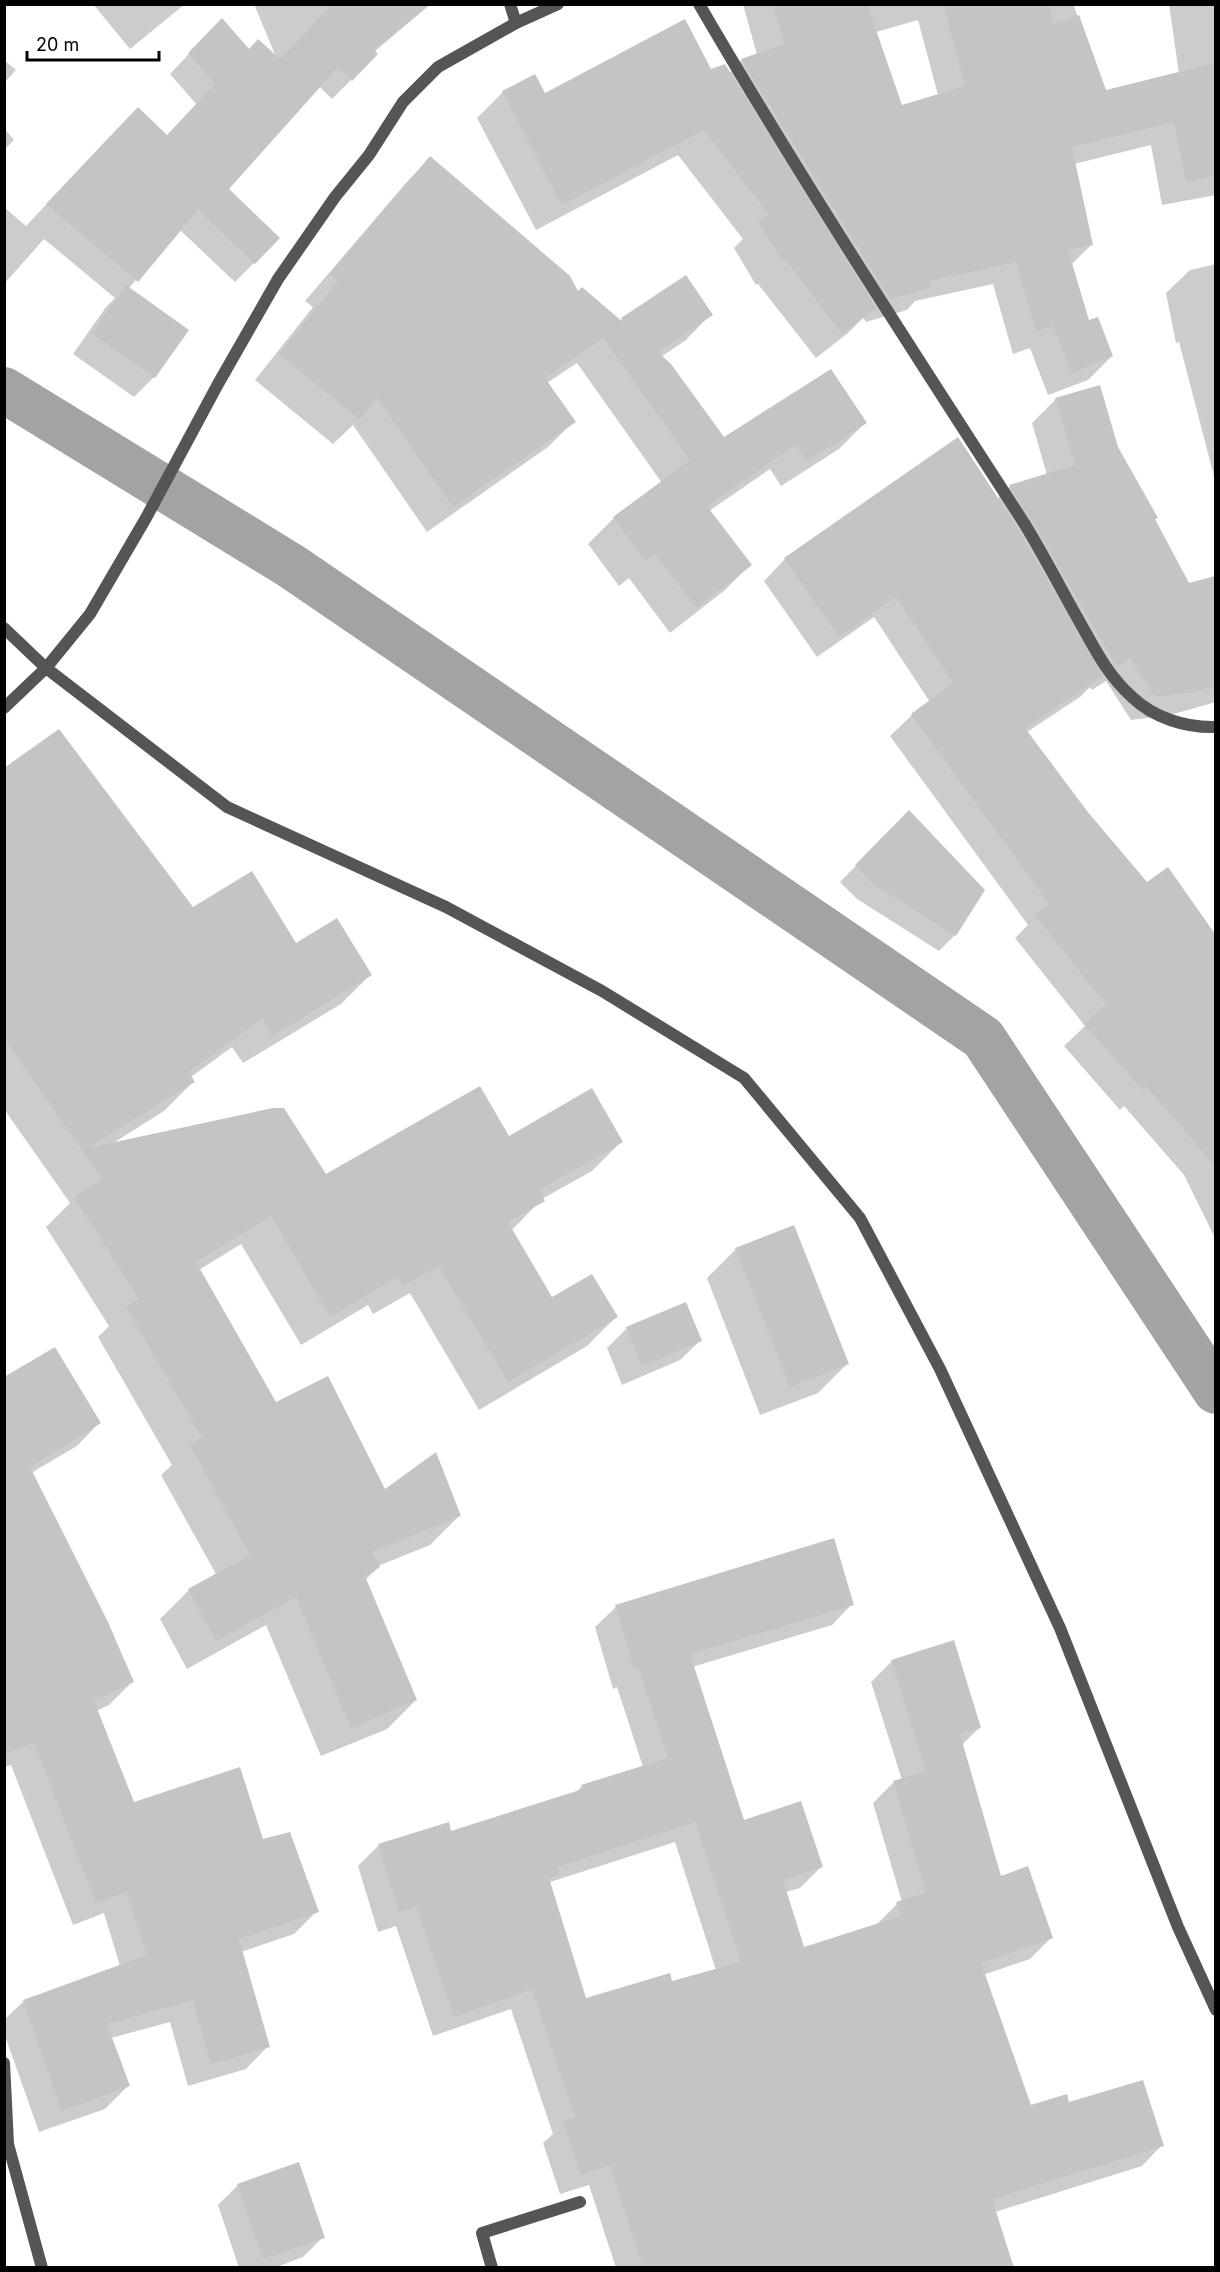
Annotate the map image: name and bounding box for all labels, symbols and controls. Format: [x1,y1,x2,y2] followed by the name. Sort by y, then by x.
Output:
[27,24,159,62] scale bar
[36,34,79,55] text: 20 m

